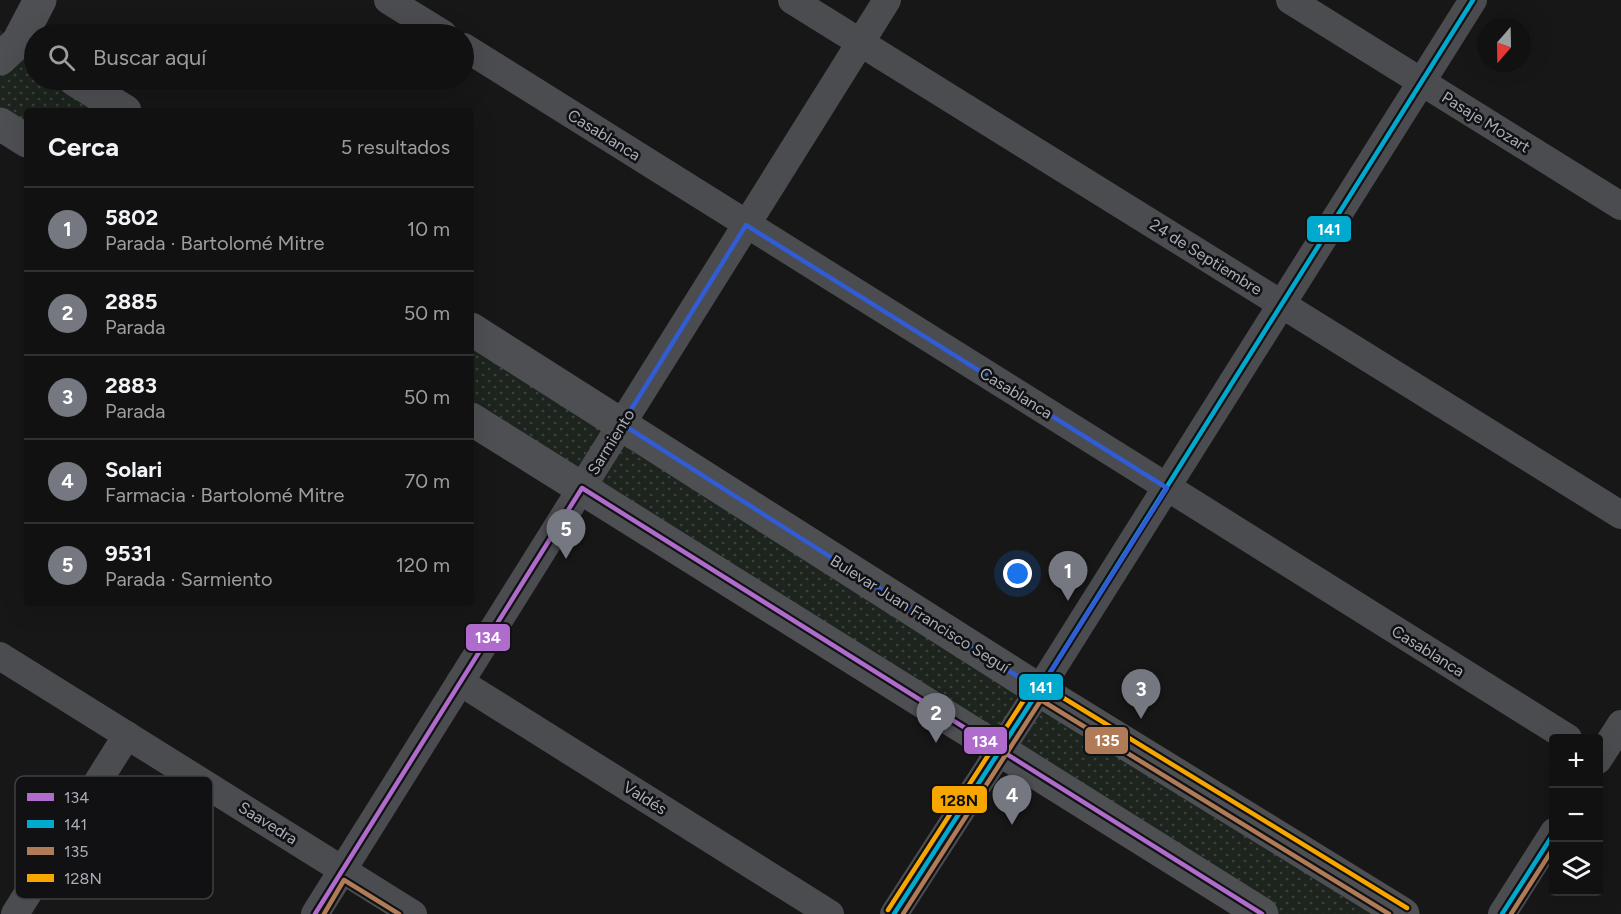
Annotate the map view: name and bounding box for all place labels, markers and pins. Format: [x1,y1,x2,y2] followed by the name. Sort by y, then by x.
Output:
[546,510,586,559] pin: 5
[1048,552,1088,601] pin: 1
[1122,670,1160,719] pin: 3
[916,694,956,743] pin: 2
[992,776,1032,825] pin: 4

